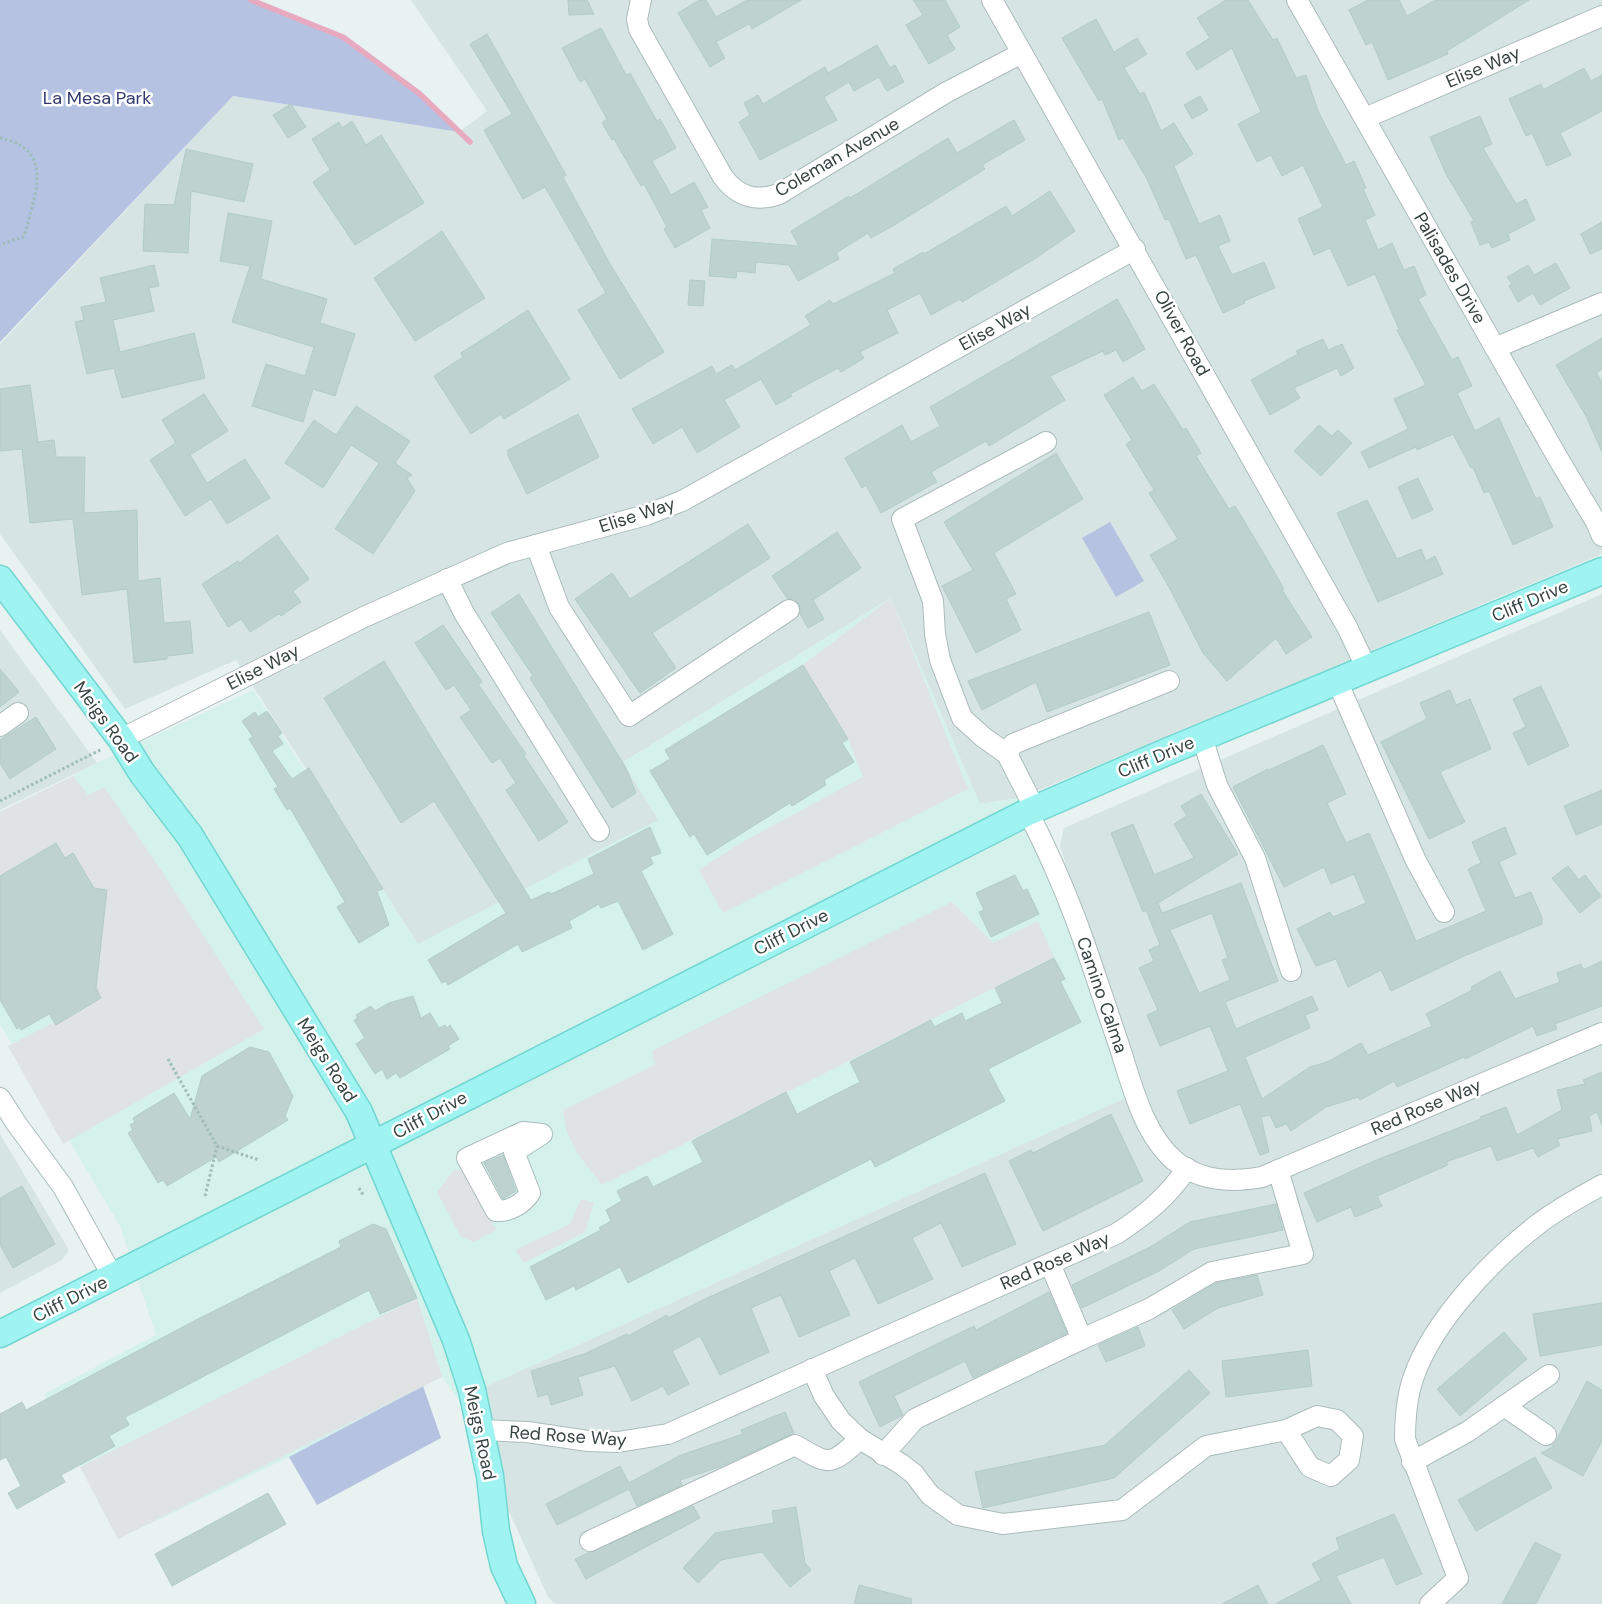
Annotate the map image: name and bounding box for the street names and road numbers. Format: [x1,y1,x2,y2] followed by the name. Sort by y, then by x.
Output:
[1442,41,1524,93] street label: Elise Way
[770,112,904,202] street label: Coleman Avenue
[1408,208,1492,328] street label: Palisades Drive
[1149,286,1215,380] street label: Oliver Road
[955,297,1035,357] street label: Elise Way
[596,491,678,539] street label: Elise Way
[1488,574,1572,628] street label: Cliff Drive
[223,638,303,696] street label: Elise Way
[68,676,144,768] street label: Meigs Road
[1114,730,1198,784] street label: Cliff Drive
[750,903,832,961] street label: Cliff Drive
[1071,934,1133,1056] street label: Camino Calma
[292,1013,362,1107] street label: Meigs Road
[1367,1073,1485,1141] street label: Red Rose Way
[389,1085,471,1145] street label: Cliff Drive
[996,1226,1114,1296] street label: Red Rose Way
[29,1270,111,1328] street label: Cliff Drive
[458,1384,502,1482] street label: Meigs Road
[509,1420,627,1452] street label: Red Rose Way

